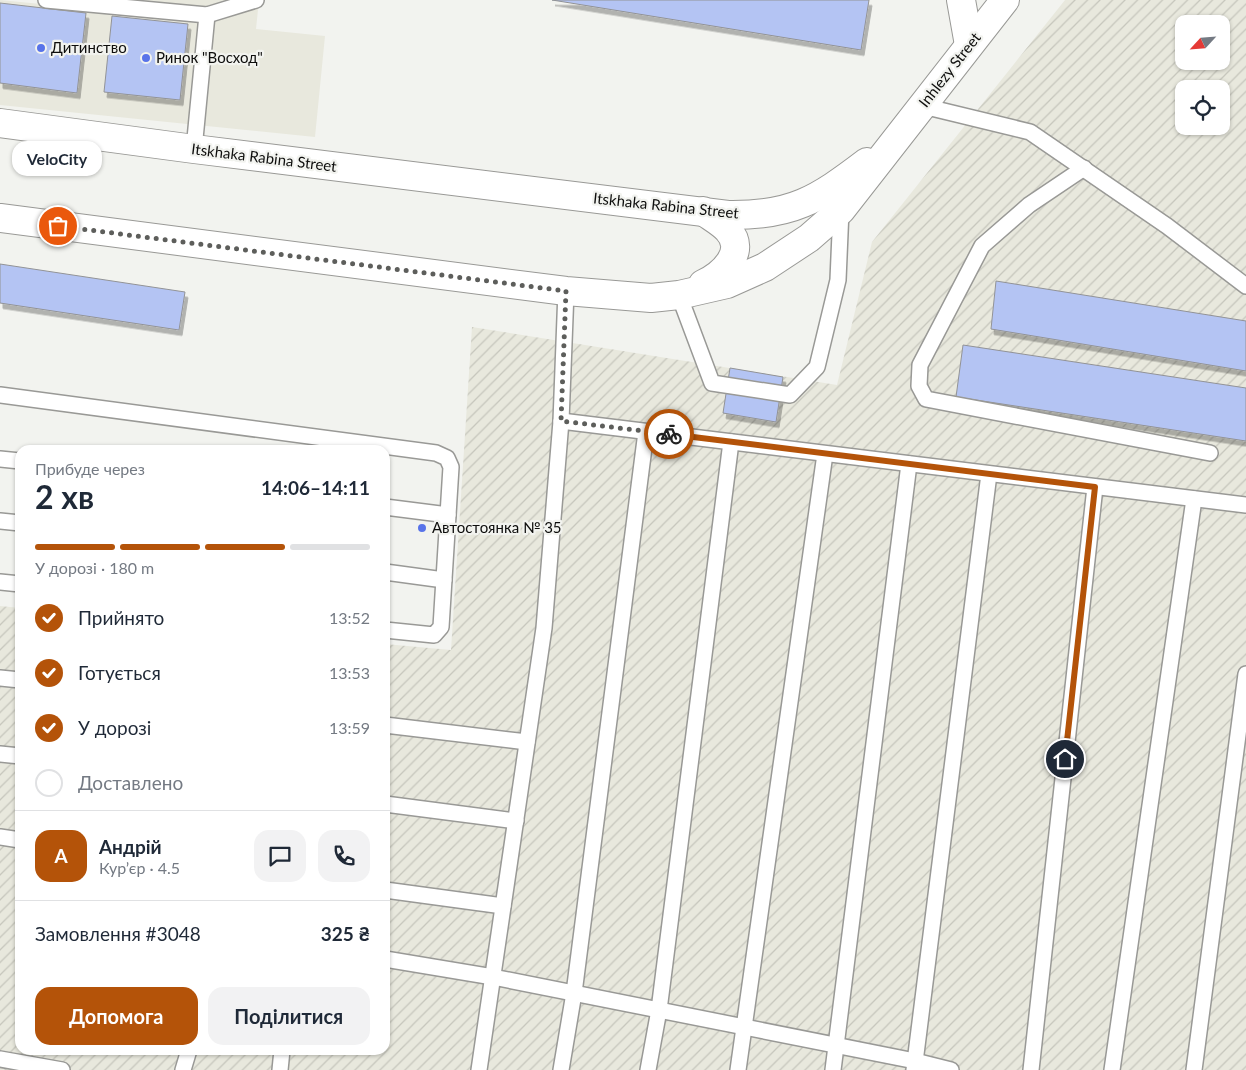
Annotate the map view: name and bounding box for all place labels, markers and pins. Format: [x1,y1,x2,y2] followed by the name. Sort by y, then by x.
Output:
[51,38,127,56] place label: Дитинство
[35,42,47,54] marker: Дитинство
[156,48,263,66] place label: Ринок "Восход"
[140,52,152,64] marker: Ринок "Восход"
[13,141,103,176] callout: VeloCity
[37,205,79,247] pin
[432,518,562,536] place label: Автостоянка № 35
[416,522,428,534] marker: Автостоянка № 35
[1044,738,1086,780] pin

